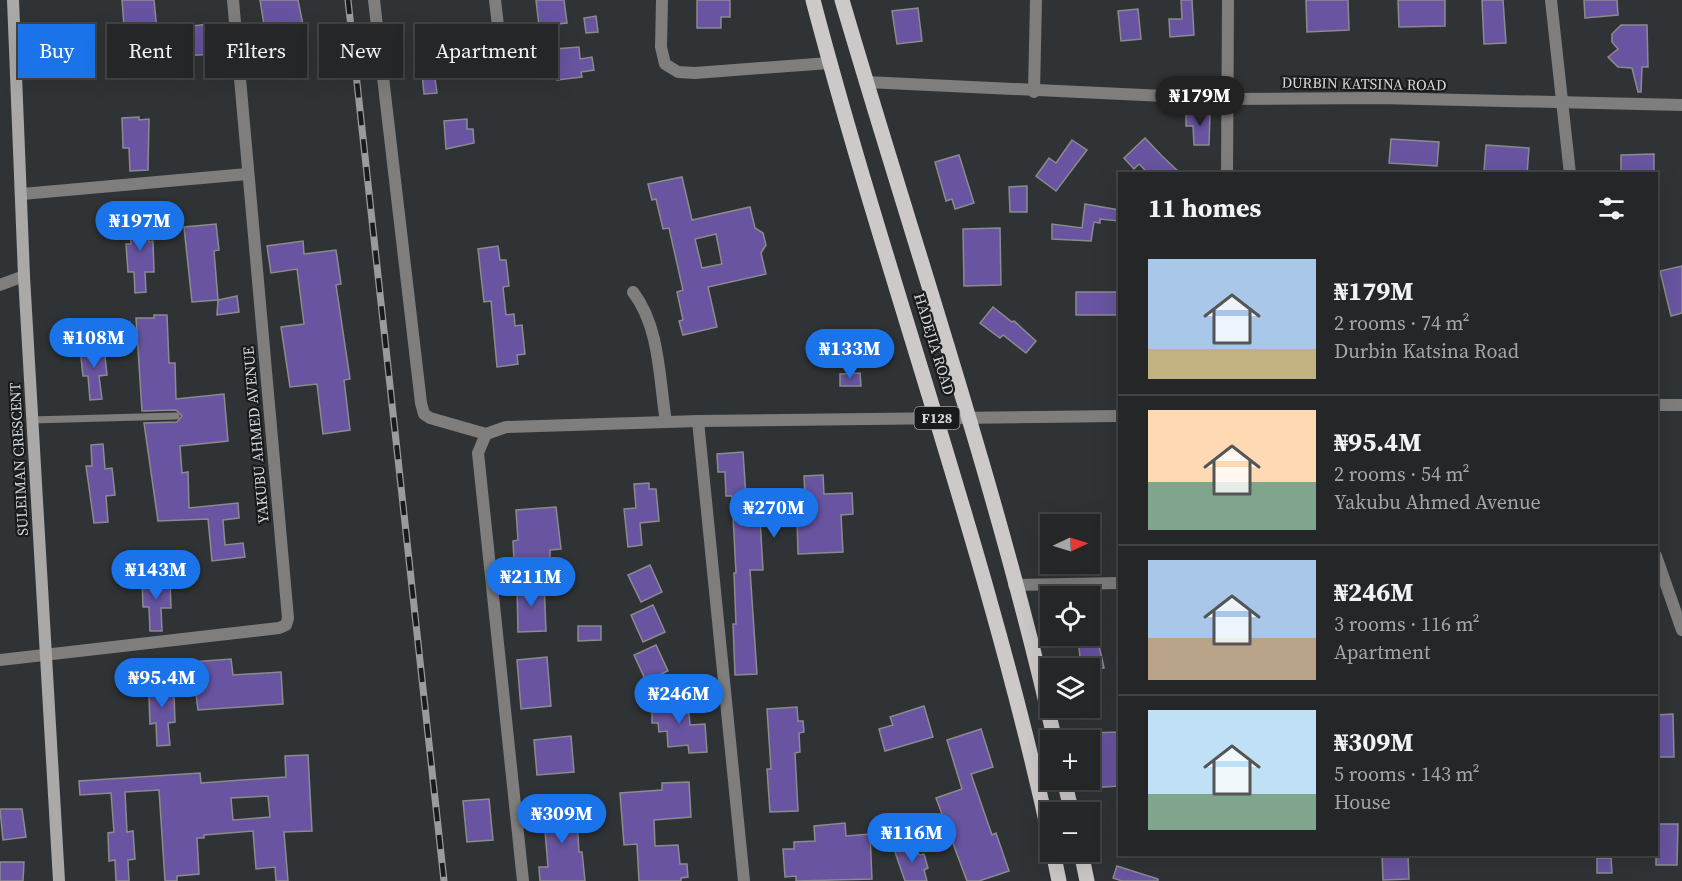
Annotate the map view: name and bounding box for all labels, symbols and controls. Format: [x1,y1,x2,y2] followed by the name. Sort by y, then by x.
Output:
[18,24,95,78] chip: Buy
[107,24,193,78] chip: Rent
[205,24,307,78] chip: Filters
[319,24,403,78] chip: New
[415,24,558,78] chip: Apartment
[1281,72,1447,95] street label: DURBIN KATSINA ROAD
[1158,76,1242,127] pin: ₦179M
[1169,81,1231,109] text: ₦179M
[1148,190,1261,226] text: 11 homes
[1595,192,1628,225] icon: filters
[98,201,182,252] pin: ₦197M
[109,206,171,234] text: ₦197M
[1334,273,1414,309] text: ₦179M
[1196,283,1268,355] icon: home
[909,290,960,397] street label: HADEJIA ROAD
[1334,309,1470,337] text: 2 rooms · 74 m²
[52,318,136,369] pin: ₦108M
[63,323,125,351] text: ₦108M
[808,329,892,380] pin: ₦133M
[819,334,881,362] text: ₦133M
[1334,337,1519,365] text: Durbin Katsina Road
[237,345,274,525] street label: YAKUBU AHMED AVENUE
[4,382,33,536] street label: SULEIMAN CRESCENT
[914,407,960,429] road number: F128
[1334,424,1421,460] text: ₦95.4M
[1196,434,1268,506] icon: home
[1334,460,1470,488] text: 2 rooms · 54 m²
[732,488,816,539] pin: ₦270M
[1334,488,1541,516] text: Yakubu Ahmed Avenue
[743,493,805,521] text: ₦270M
[1040,514,1100,574] north arrow
[1040,514,1100,862] map controls
[114,550,198,601] pin: ₦143M
[125,555,187,583] text: ₦143M
[489,557,573,608] pin: ₦211M
[500,562,562,590] text: ₦211M
[1334,574,1414,610] text: ₦246M
[1196,584,1268,656] icon: home
[1040,586,1100,646] button: locate
[1334,610,1480,638] text: 3 rooms · 116 m²
[1334,638,1431,666] text: Apartment
[113,658,211,709] pin: ₦95.4M
[1040,658,1100,718] button: layers
[128,663,196,691] text: ₦95.4M
[637,674,721,725] pin: ₦246M
[648,679,710,707] text: ₦246M
[1334,724,1414,760] text: ₦309M
[1040,730,1100,790] button: +
[1196,734,1268,806] icon: home
[1334,760,1480,788] text: 5 rooms · 143 m²
[1334,788,1391,816] text: House
[520,794,604,845] pin: ₦309M
[531,799,593,827] text: ₦309M
[1040,802,1100,862] button: −
[870,813,954,864] pin: ₦116M
[881,818,943,846] text: ₦116M

